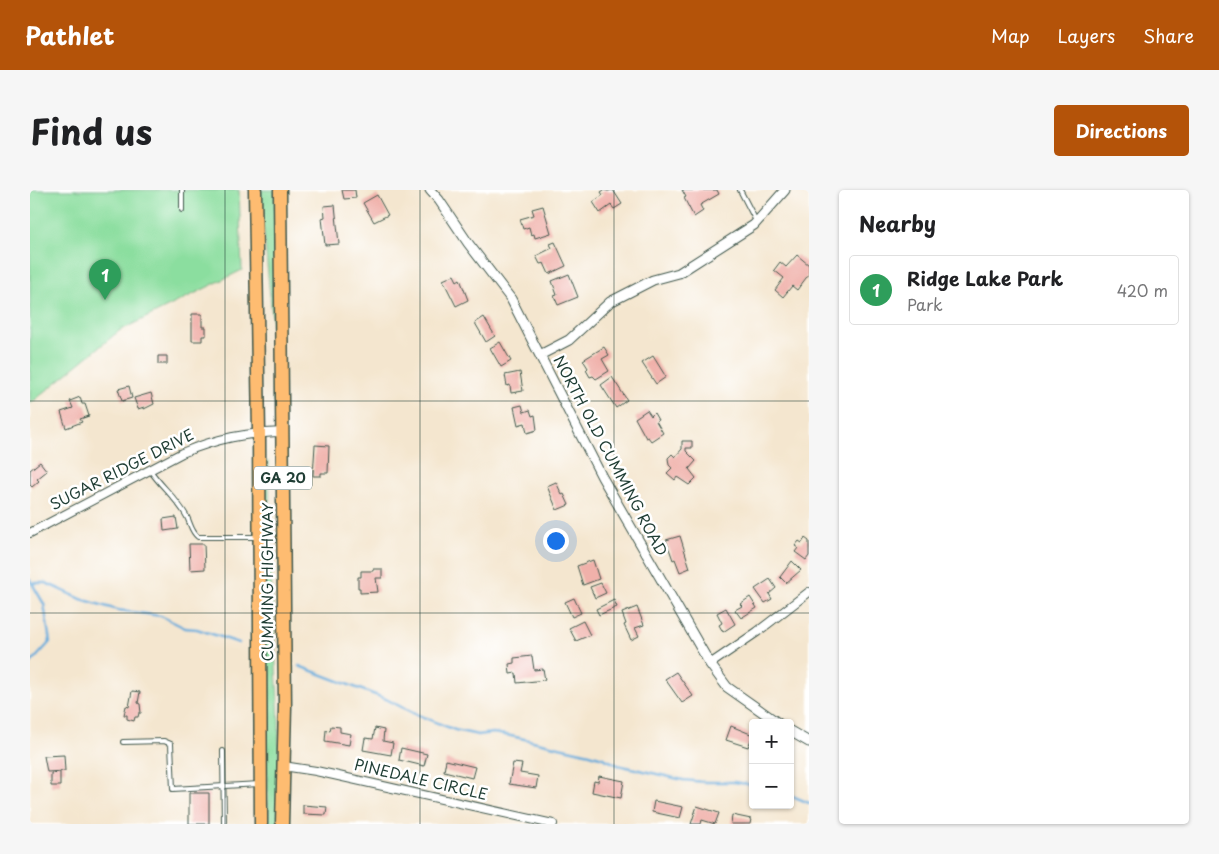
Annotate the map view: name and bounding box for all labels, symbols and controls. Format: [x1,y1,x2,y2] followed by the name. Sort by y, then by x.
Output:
[25,17,115,53] text: Pathlet
[991,22,1030,49] text: Map
[1058,22,1115,49] text: Layers
[1143,22,1194,49] text: Share
[30,104,152,157] text: Find us
[1054,105,1189,156] button: Directions
[859,207,936,239] text: Nearby
[89,259,121,300] pin: 1
[907,264,1063,292] text: Ridge Lake Park
[872,278,880,302] text: 1
[1117,278,1168,302] text: 420 m
[907,292,943,316] text: Park
[549,351,674,560] street label: NORTH OLD CUMMING ROAD
[45,422,197,515] street label: SUGAR RIDGE DRIVE
[254,466,312,490] road number: GA 20
[255,502,278,662] street label: CUMMING HIGHWAY
[543,528,569,554] your location
[749,719,794,809] map controls
[749,719,794,764] button: +
[352,752,490,805] street label: PINEDALE CIRCLE
[749,764,794,809] button: −

